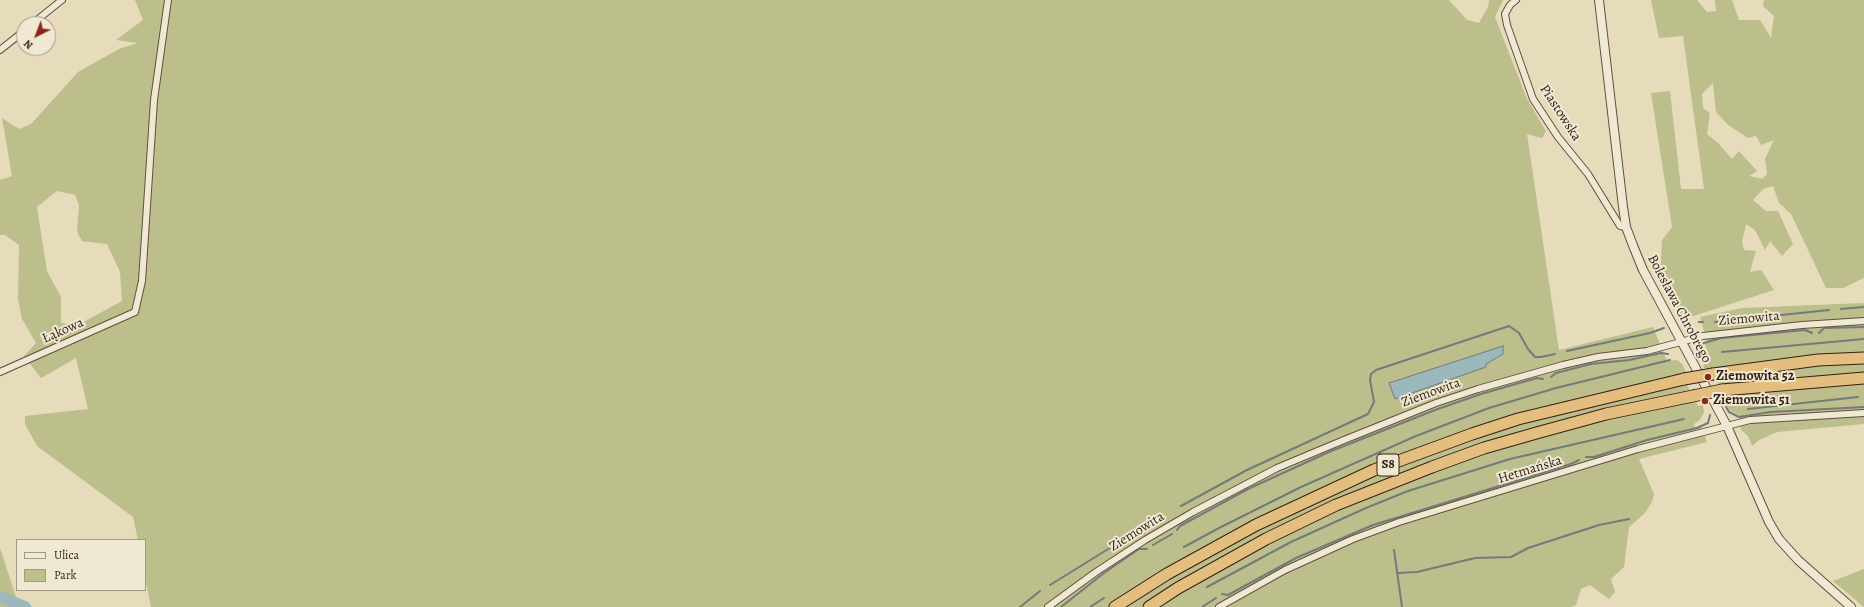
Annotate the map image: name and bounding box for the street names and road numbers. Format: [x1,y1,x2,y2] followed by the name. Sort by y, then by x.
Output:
[1536,82,1584,144] street label: Piastowska
[1643,252,1715,366] street label: Bolesława Chrobrego
[1718,308,1780,330] street label: Ziemowita
[40,314,86,348] street label: Łąkowa
[1399,375,1463,411] street label: Ziemowita
[1496,452,1564,488] street label: Hetmańska
[1377,454,1399,476] road number: S8
[1106,509,1168,555] street label: Ziemowita

